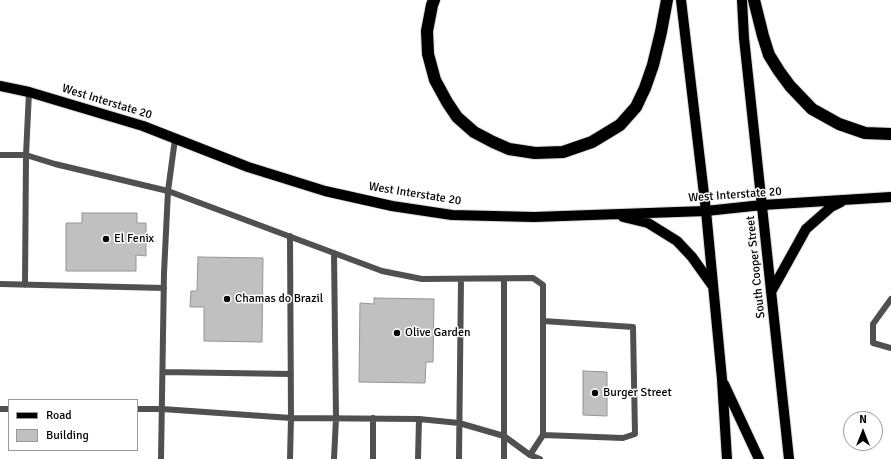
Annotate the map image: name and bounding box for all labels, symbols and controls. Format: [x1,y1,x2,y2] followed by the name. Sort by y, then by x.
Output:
[60,81,154,123] street label: West Interstate 20
[368,180,462,208] street label: West Interstate 20
[688,185,782,205] street label: West Interstate 20
[743,215,769,319] street label: South Cooper Street
[114,232,154,246] place label: El Fenix
[101,234,111,244] marker: El Fenix
[235,292,323,306] place label: Chamas do Brazil
[222,294,232,304] marker: Chamas do Brazil
[405,326,470,340] place label: Olive Garden
[392,328,402,338] marker: Olive Garden
[603,386,672,400] place label: Burger Street
[590,388,600,398] marker: Burger Street
[8,399,138,451] legend
[46,408,72,423] text: Road
[843,411,883,451] north arrow
[859,413,867,426] text: N
[46,428,89,443] text: Building

